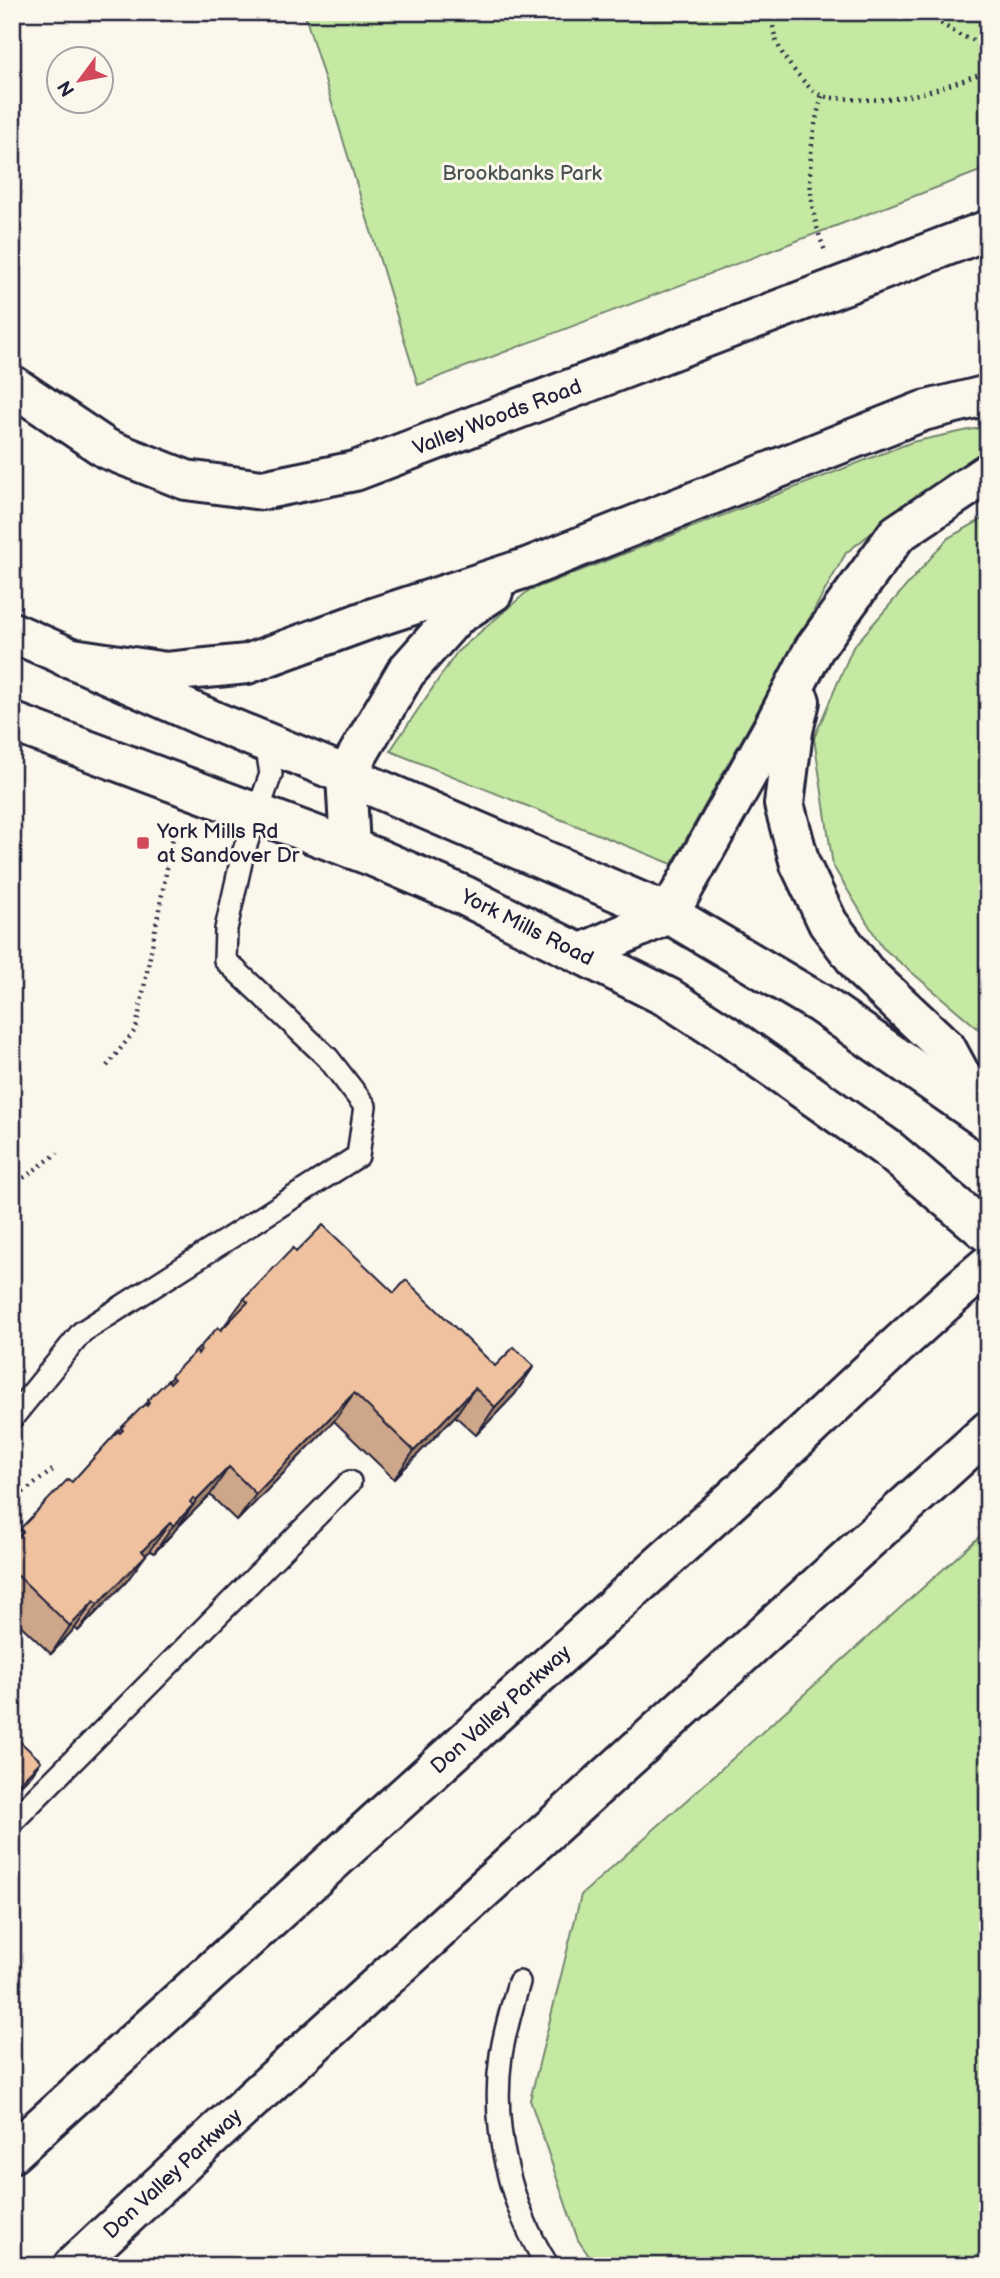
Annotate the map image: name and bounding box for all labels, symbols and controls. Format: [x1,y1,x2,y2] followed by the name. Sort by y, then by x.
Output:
[46,46,116,116] north arrow
[53,76,80,100] text: N
[442,161,603,186] park label: Brookbanks Park
[409,373,585,460] street label: Valley Woods Road
[156,819,300,868] place label: York Mills Rd at Sandover Dr
[135,835,151,851] marker: York Mills Rd at Sandover Dr
[456,883,598,971] street label: York Mills Road
[426,1639,576,1779] street label: Don Valley Parkway
[98,2102,247,2244] street label: Don Valley Parkway

